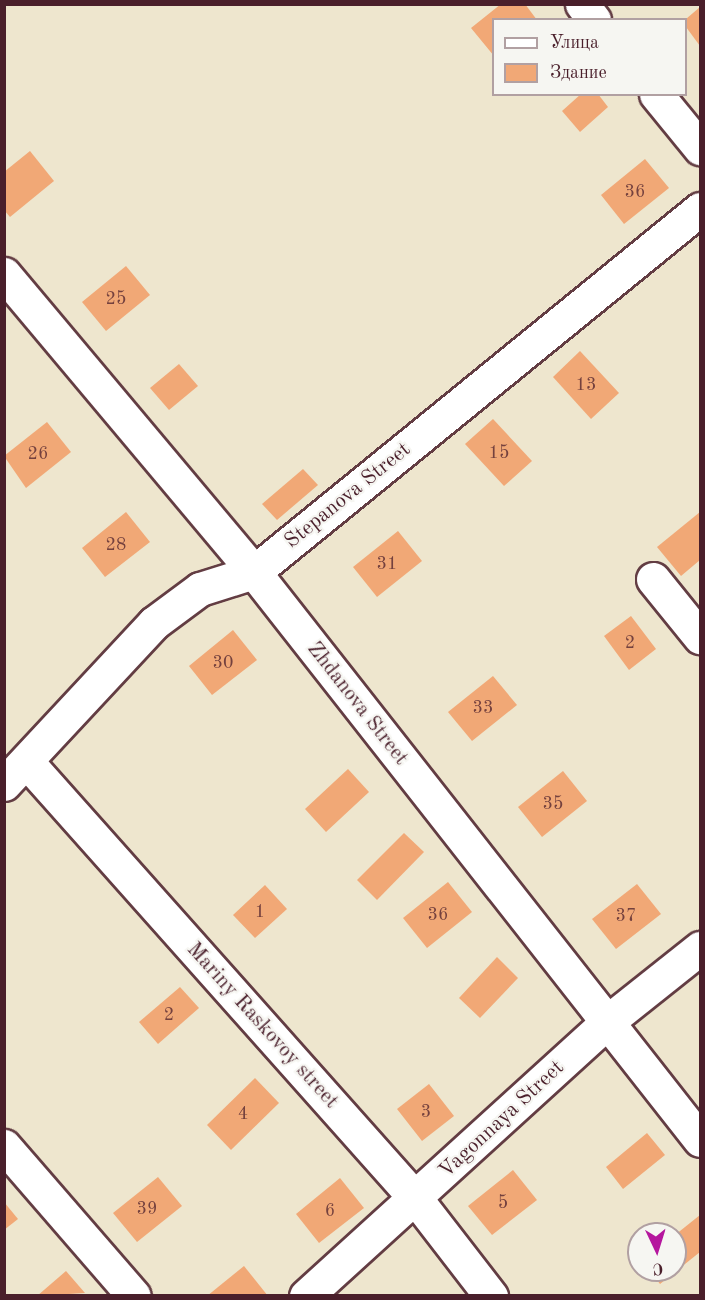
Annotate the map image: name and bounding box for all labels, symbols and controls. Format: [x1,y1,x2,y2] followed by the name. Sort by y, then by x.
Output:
[492,18,687,96] legend
[550,34,599,52] text: Улица
[550,64,607,82] text: Здание
[625,181,645,203] house number: 36
[106,288,126,310] house number: 25
[576,374,596,396] house number: 13
[280,438,416,554] street label: Stepanova Street
[489,442,509,464] house number: 15
[28,443,48,465] house number: 26
[106,534,126,556] house number: 28
[377,553,397,575] house number: 31
[625,632,635,654] house number: 2
[301,637,413,771] street label: Zhdanova Street
[213,652,233,674] house number: 30
[473,697,493,719] house number: 33
[543,793,563,815] house number: 35
[255,901,265,923] house number: 1
[428,904,448,926] house number: 36
[616,905,636,927] house number: 37
[181,938,343,1114] street label: Mariny Raskovoy street
[164,1004,174,1026] house number: 2
[434,1056,570,1184] street label: Vagonnaya Street
[421,1101,431,1123] house number: 3
[238,1103,248,1125] house number: 4
[498,1192,508,1214] house number: 5
[137,1198,157,1220] house number: 39
[325,1200,335,1222] house number: 6
[627,1222,687,1282] north arrow
[652,1260,664,1276] text: С

